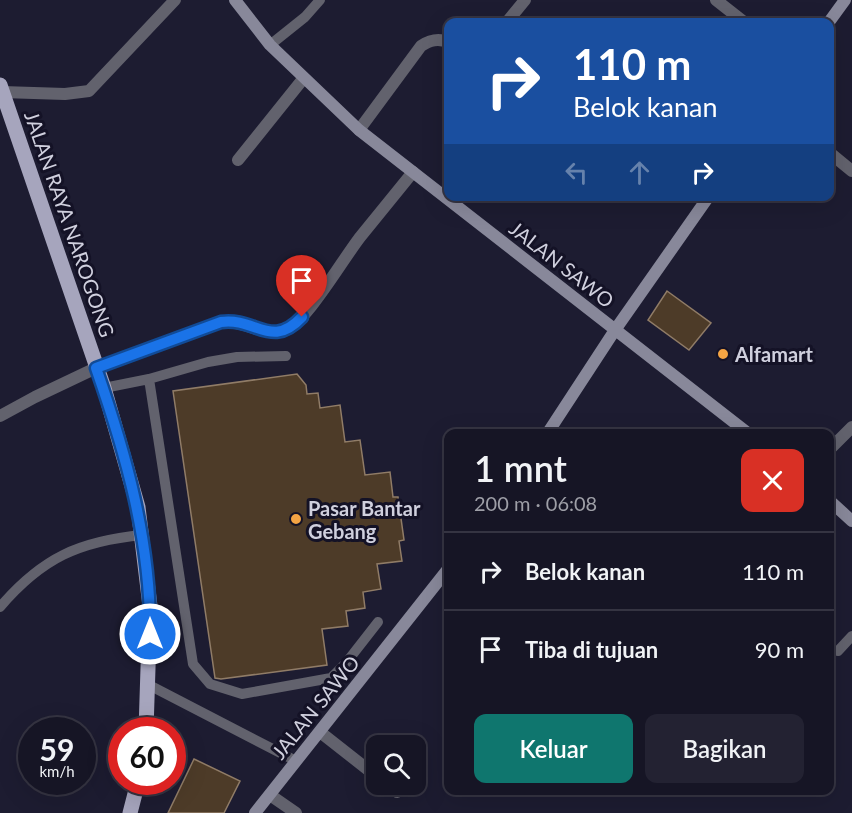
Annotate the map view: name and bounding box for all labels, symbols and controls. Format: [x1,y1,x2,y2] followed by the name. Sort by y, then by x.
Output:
[573,39,691,89] text: 110 m
[474,42,552,120] icon: right
[573,90,718,123] text: Belok kanan
[20,108,120,340] street label: JALAN RAYA NAROGONG
[560,156,593,189] icon: left
[623,156,656,189] icon: ahead
[686,156,719,189] icon: right
[505,216,619,312] street label: JALAN SAWO
[276,255,327,317] pin
[285,264,318,297] icon: arrive
[734,342,813,366] place label: Alfamart
[716,347,730,361] marker: Alfamart
[474,446,567,490] text: 1 mnt
[741,449,804,512] button: close
[474,491,597,515] text: 200 m · 06:08
[308,496,421,543] place label: Pasar Bantar Gebang
[289,512,303,526] marker: Pasar Bantar Gebang
[474,555,507,588] icon: right
[525,558,645,585] text: Belok kanan
[742,558,804,585] text: 110 m
[118,602,182,666] position arrow
[474,633,507,666] icon: arrive
[525,636,658,663] text: Tiba di tujuan
[755,636,804,663] text: 90 m
[266,651,364,763] street label: JALAN SAWO
[474,714,633,783] button: Keluar
[645,714,804,783] button: Bagikan
[108,717,186,795] speed limit sign: 60
[40,731,74,767] text: 59
[366,735,426,795] map controls
[366,735,426,795] button: search
[39,762,75,780] text: km/h

